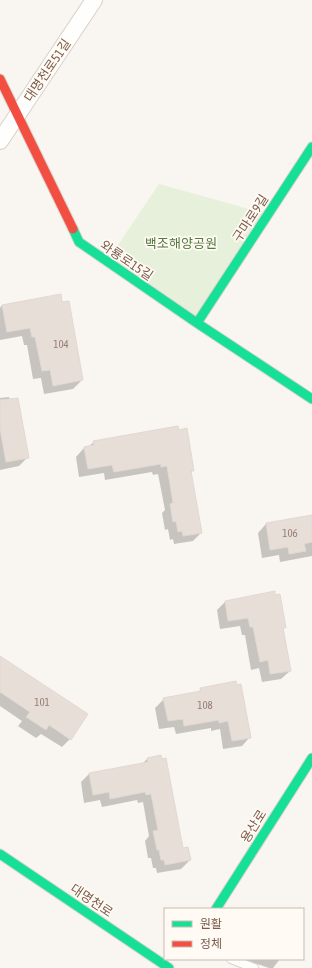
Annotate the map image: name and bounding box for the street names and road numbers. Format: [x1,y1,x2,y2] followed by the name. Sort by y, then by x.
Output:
[21,36,74,104] street label: 대명천로51길
[229,192,271,245] street label: 구마로9길
[98,237,156,283] street label: 와룡로15길
[238,807,269,845] street label: 용산로
[68,881,116,920] street label: 대명천로

